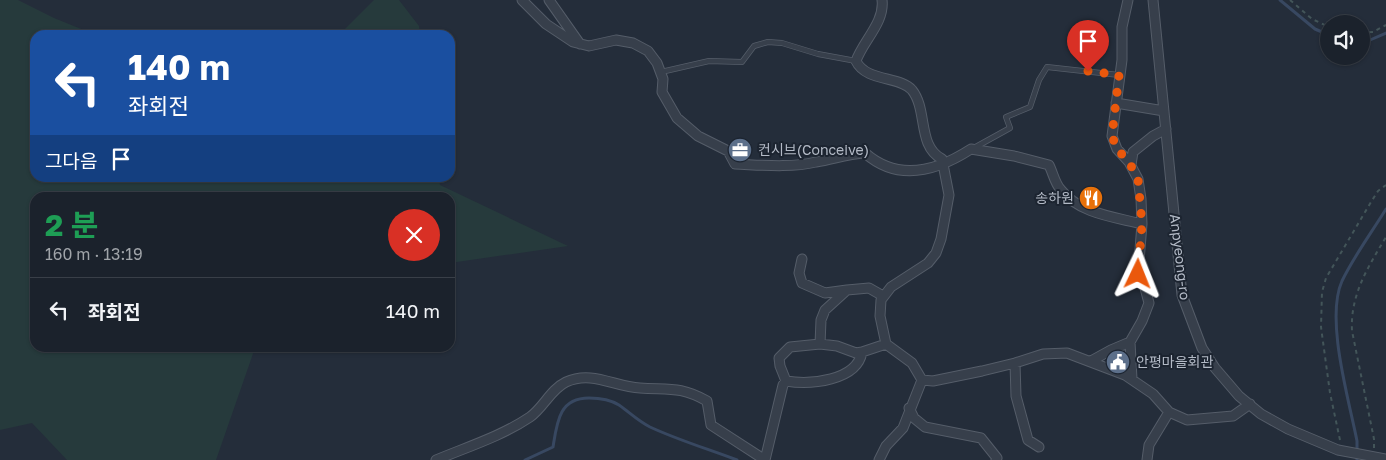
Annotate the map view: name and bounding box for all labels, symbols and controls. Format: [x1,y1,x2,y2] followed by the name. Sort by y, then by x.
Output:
[1320,15,1370,65] map controls
[1320,15,1370,65] button: sound
[1067,20,1109,71] pin
[1074,27,1102,55] icon: arrive
[128,46,230,88] text: 140 m
[45,50,110,115] icon: left
[128,92,189,119] text: 좌회전
[727,137,753,163] office icon: 컨시브(Conceive)
[758,141,869,158] place label: 컨시브(Conceive)
[107,145,135,173] icon: arrive
[45,149,97,172] text: 그다음
[1078,185,1104,211] restaurant icon: 송하원
[1035,189,1074,206] place label: 송하원
[45,207,98,243] text: 2 분
[388,209,440,261] button: close
[1167,213,1194,301] street label: Anpyeong-ro
[45,244,143,264] text: 160 m · 13:19
[1111,247,1163,299] position arrow
[45,296,73,324] icon: left
[386,299,440,322] text: 140 m
[88,300,140,323] text: 좌회전
[1105,349,1131,375] public building icon: 안평마을회관
[1136,353,1213,370] place label: 안평마을회관

